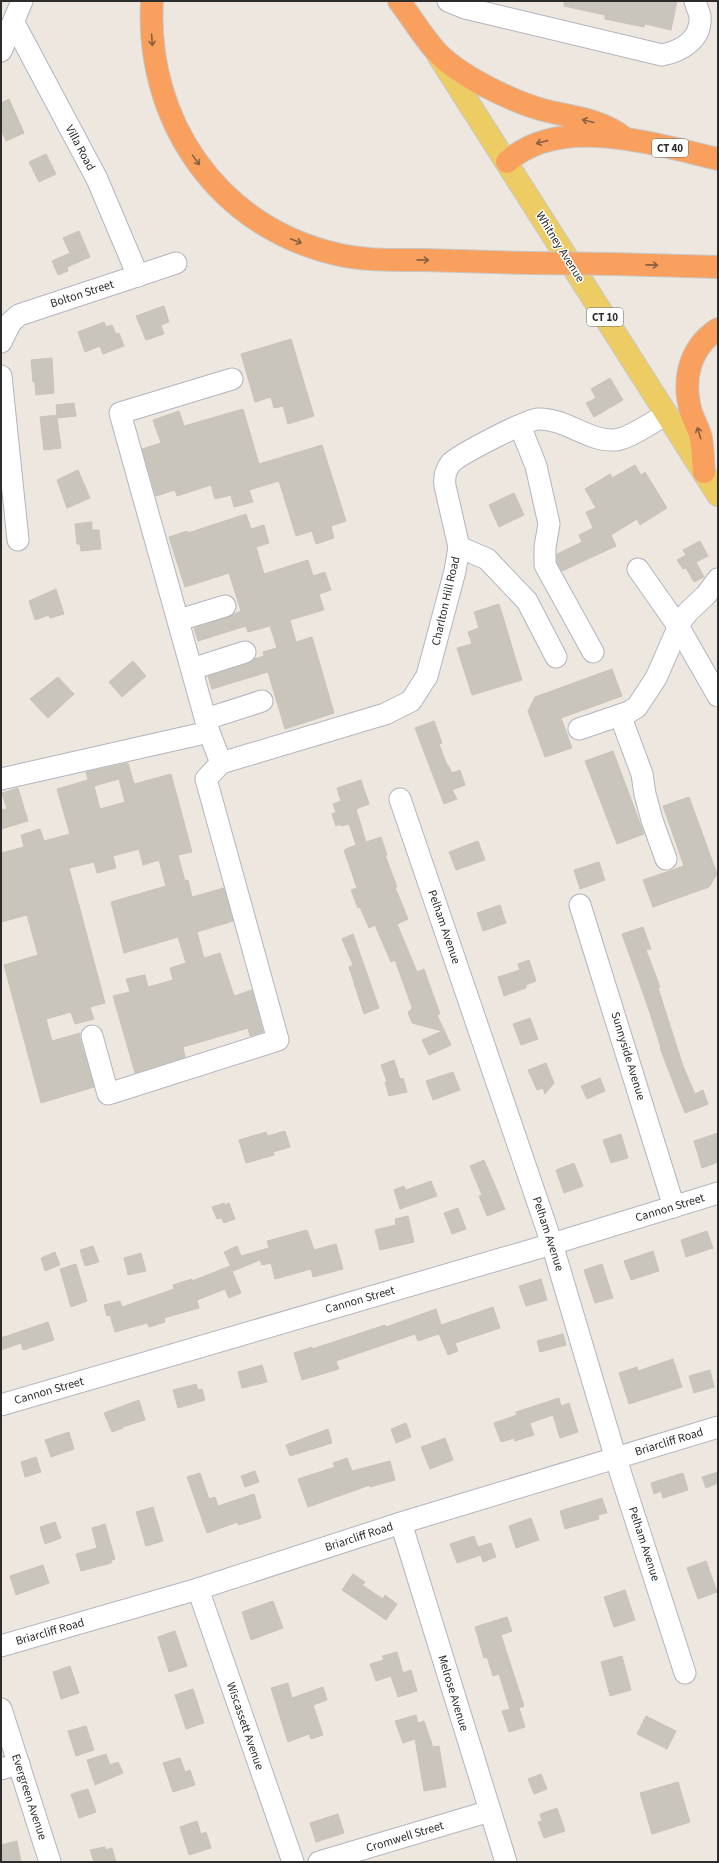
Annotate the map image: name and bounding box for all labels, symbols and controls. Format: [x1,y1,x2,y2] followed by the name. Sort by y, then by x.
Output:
[148,33,155,46] one-way arrow
[582,117,595,124] one-way arrow
[61,122,99,174] street label: Villa Road
[536,139,549,146] one-way arrow
[652,139,688,157] road number: CT 40
[192,155,201,166] one-way arrow
[531,208,589,286] street label: Whitney Avenue
[289,238,301,246] one-way arrow
[416,256,429,264] one-way arrow
[645,261,658,269] one-way arrow
[48,276,116,312] street label: Bolton Street
[587,308,623,326] road number: CT 10
[695,427,702,440] one-way arrow
[427,555,465,647] street label: Charlton Hill Road
[423,888,465,966] street label: Pelham Avenue
[606,1010,650,1102] street label: Sunnyside Avenue
[633,1189,707,1227] street label: Cannon Street
[528,1195,568,1273] street label: Pelham Avenue
[323,1282,397,1318] street label: Cannon Street
[12,1373,86,1409] street label: Cannon Street
[633,1424,705,1460] street label: Briarcliff Road
[624,1505,664,1583] street label: Pelham Avenue
[323,1518,395,1556] street label: Briarcliff Road
[14,1614,86,1650] street label: Briarcliff Road
[433,1653,473,1733] street label: Melrose Avenue
[222,1680,268,1772] street label: Wiscassett Avenue
[7,1752,51,1842] street label: Evergreen Avenue
[364,1817,446,1857] street label: Cromwell Street

